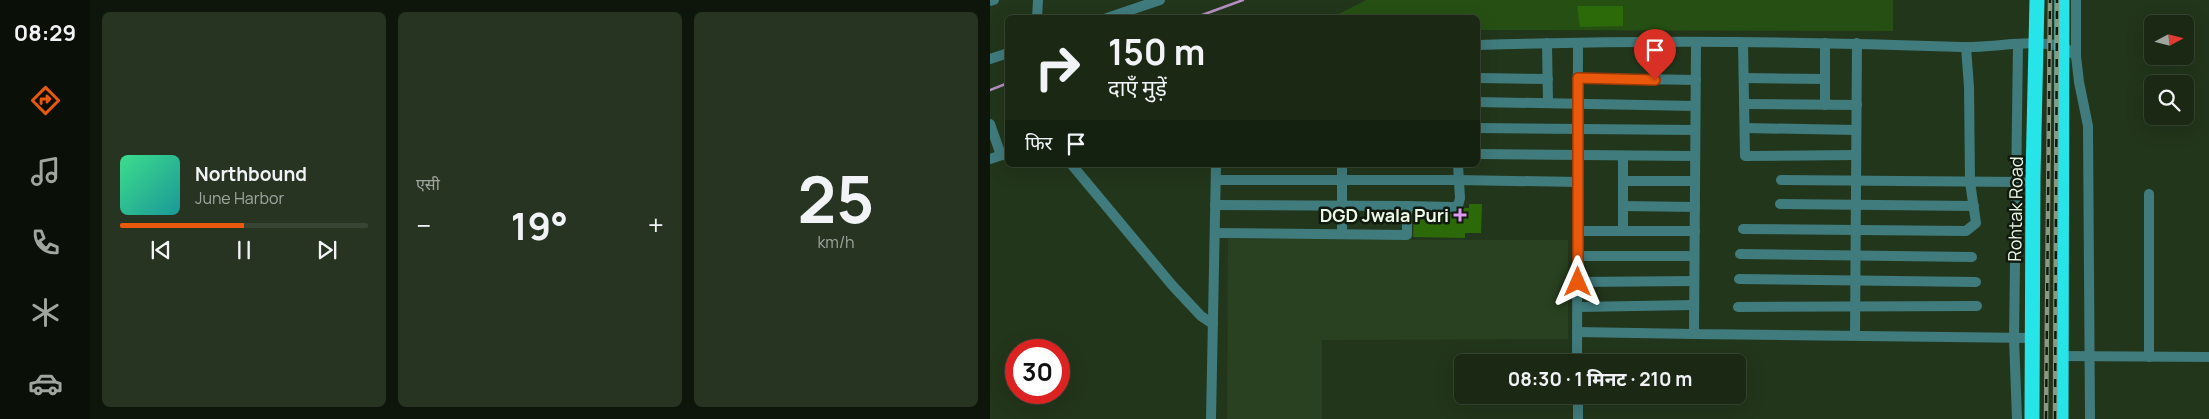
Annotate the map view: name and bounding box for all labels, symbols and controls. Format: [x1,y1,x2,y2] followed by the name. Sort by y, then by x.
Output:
[2144,15,2194,65] north arrow
[2144,15,2194,125] map controls
[14,18,76,48] text: 08:29
[1108,28,1205,76] text: 150 m
[1634,29,1676,80] pin
[1025,35,1090,100] icon: right
[1641,36,1669,64] icon: arrive
[1108,73,1167,103] text: दाएँ मुड़ें
[2144,75,2194,125] button: search
[28,83,63,118] icon: directions
[1025,130,1052,156] text: फिर
[1062,130,1090,158] icon: arrive
[28,154,63,189] icon: music
[798,154,874,243] text: 25
[2002,156,2028,262] street label: Rohtak Road
[195,161,307,187] text: Northbound
[416,173,440,195] text: एसी
[195,187,284,209] text: June Harbor
[511,199,568,251] text: 19°
[1320,203,1449,227] place label: DGD Jwala Puri
[416,206,431,244] text: −
[648,206,664,244] text: +
[1453,208,1467,222] marker: DGD Jwala Puri
[28,225,63,260] icon: phone
[817,231,855,253] text: km/h
[147,236,175,264] icon: previous
[230,236,258,264] icon: pause
[313,236,341,264] icon: next
[1551,255,1603,307] position arrow
[28,295,63,330] icon: climate
[1005,339,1070,404] speed limit sign: 30
[28,366,63,401] icon: car
[1508,366,1692,392] text: 08:30 · 1 मिनट · 210 m

